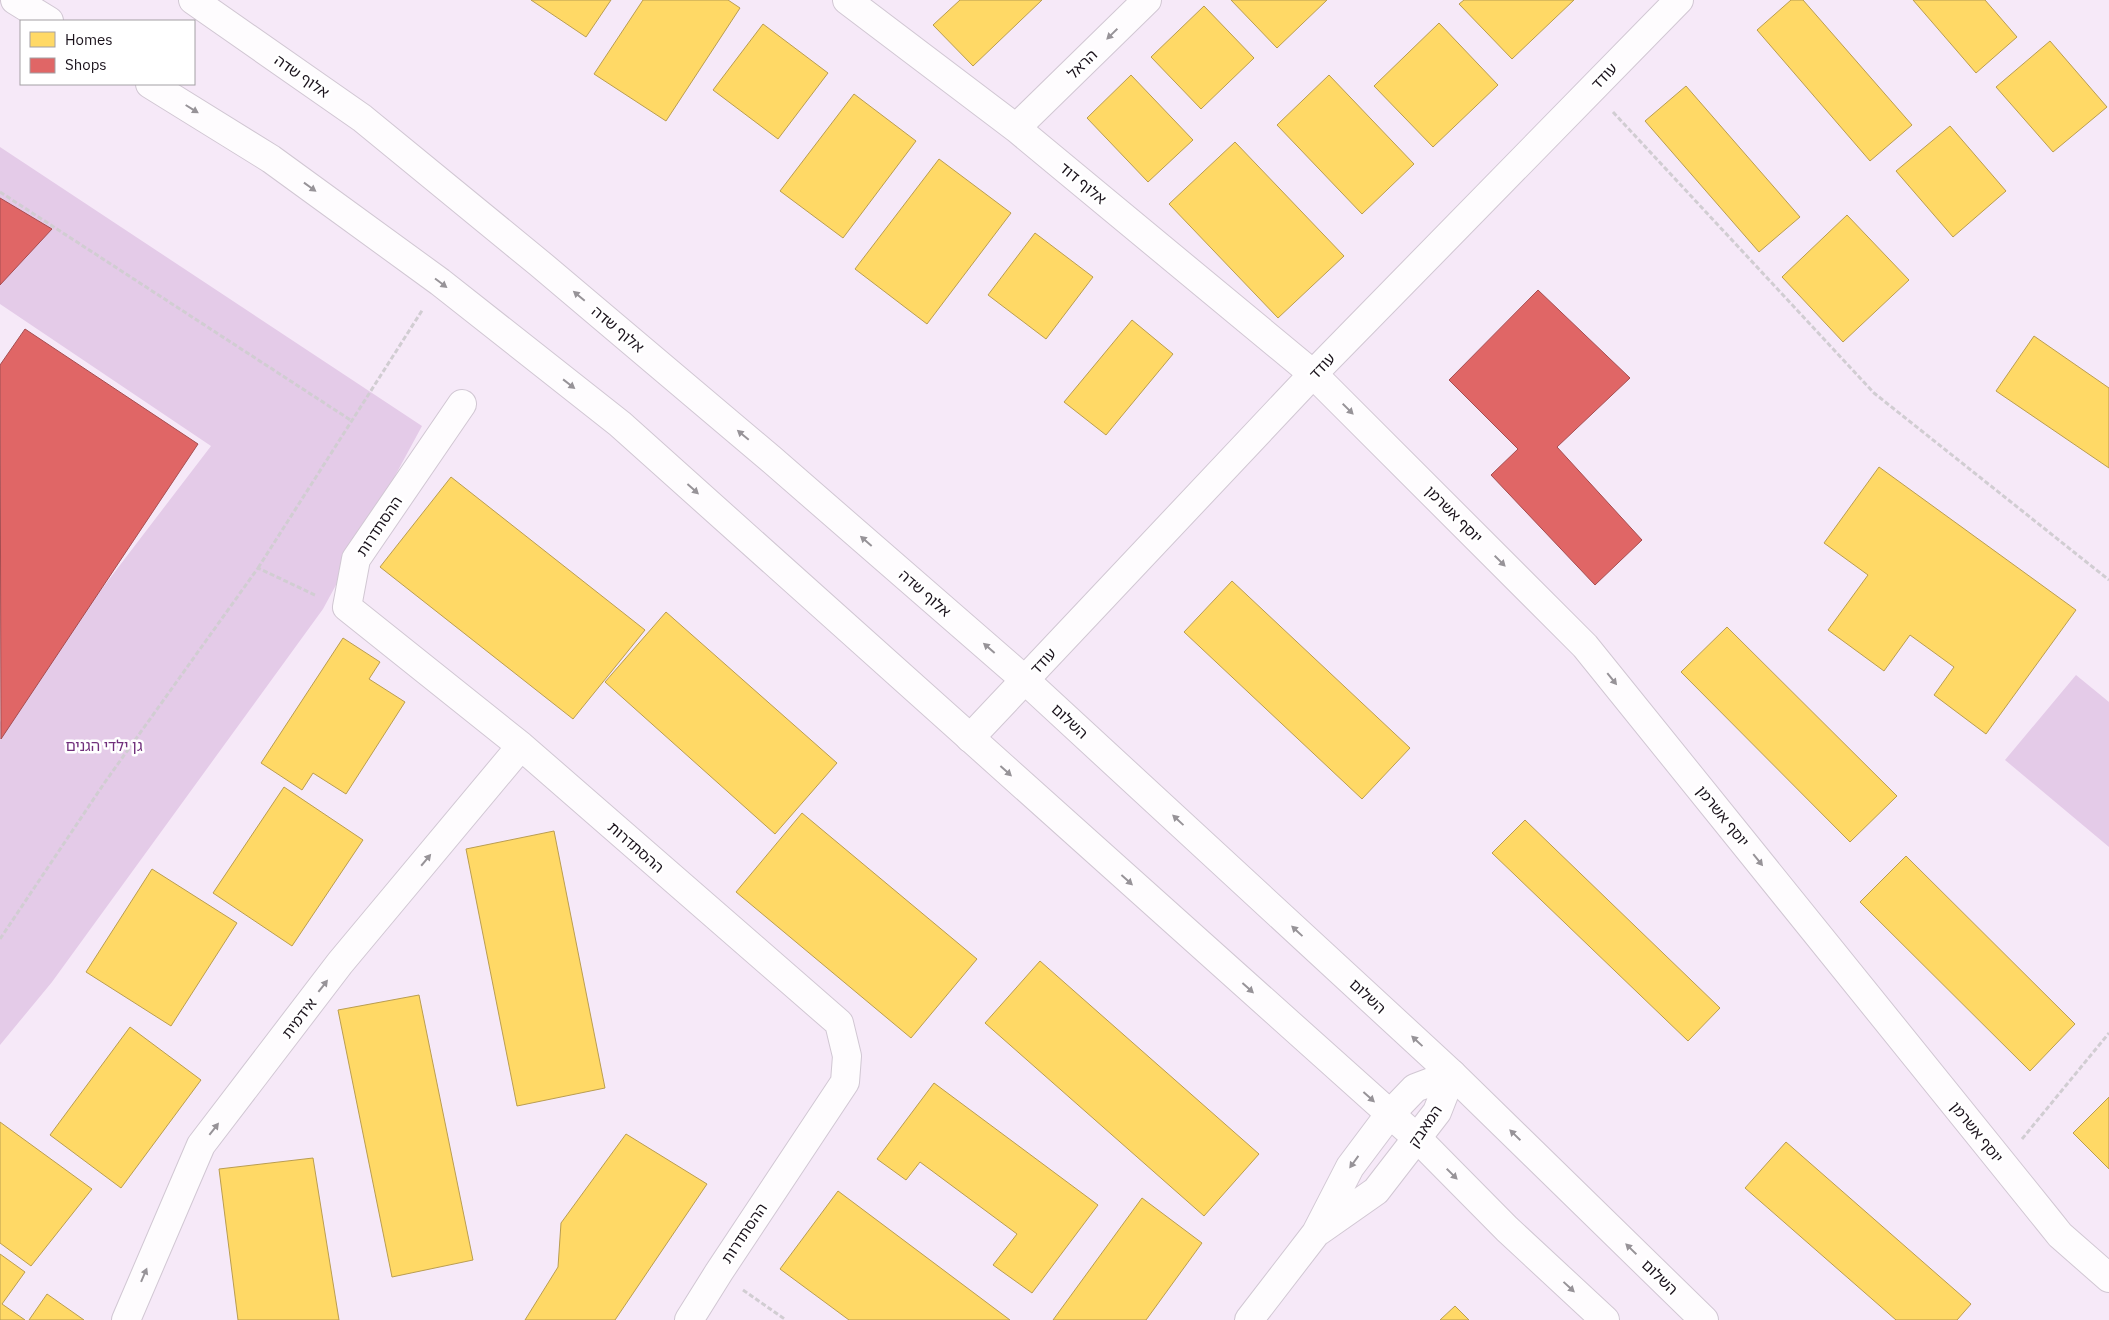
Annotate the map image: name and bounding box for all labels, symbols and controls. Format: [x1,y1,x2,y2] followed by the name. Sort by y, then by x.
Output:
[20,20,195,85] legend
[1106,28,1118,40] one-way arrow
[65,30,113,49] text: Homes
[1063,45,1101,83] street label: הראל
[271,50,333,102] street label: אלוף שדה
[65,55,107,74] text: Shops
[1587,59,1621,93] street label: עודד
[185,105,198,114] one-way arrow
[1056,158,1110,208] street label: אלוף דוד
[303,182,317,192] one-way arrow
[435,278,448,289] one-way arrow
[572,291,585,302] one-way arrow
[588,302,648,356] street label: אלוף שדה
[1305,349,1339,383] street label: עודד
[562,379,576,389] one-way arrow
[1342,403,1354,415] one-way arrow
[736,430,749,441] one-way arrow
[1421,481,1487,547] street label: יוסף אשרמן
[686,484,699,495] one-way arrow
[352,492,406,560] street label: ההסתדרות
[859,536,872,547] one-way arrow
[1494,555,1506,567] one-way arrow
[895,565,955,621] street label: אלוף שדה
[983,642,995,654] one-way arrow
[1026,644,1060,678] street label: עודד
[1606,672,1617,685] one-way arrow
[1048,699,1092,743] street label: השלום
[65,736,143,755] park label: גן ילדי הגנים
[1000,765,1012,777] one-way arrow
[1693,781,1753,851] street label: יוסף אשרמן
[1171,815,1184,826] one-way arrow
[604,817,668,877] street label: ההסתדרות
[1752,853,1763,866] one-way arrow
[421,854,432,867] one-way arrow
[1121,874,1134,885] one-way arrow
[1292,925,1304,937] one-way arrow
[1346,974,1390,1018] street label: השלום
[318,980,329,993] one-way arrow
[1241,982,1253,994] one-way arrow
[277,994,321,1042] street label: אידמית
[1411,1035,1423,1047] one-way arrow
[1362,1091,1374,1103] one-way arrow
[1947,1097,2007,1167] street label: יוסף אשרמן
[1404,1101,1446,1151] street label: המאבק
[208,1122,219,1135] one-way arrow
[1509,1130,1521,1142] one-way arrow
[1349,1155,1359,1169] one-way arrow
[1446,1168,1458,1180] one-way arrow
[717,1199,771,1267] street label: ההסתדרות
[1625,1243,1637,1255] one-way arrow
[1638,1255,1682,1299] street label: השלום
[141,1268,149,1282] one-way arrow
[1563,1281,1575,1293] one-way arrow

